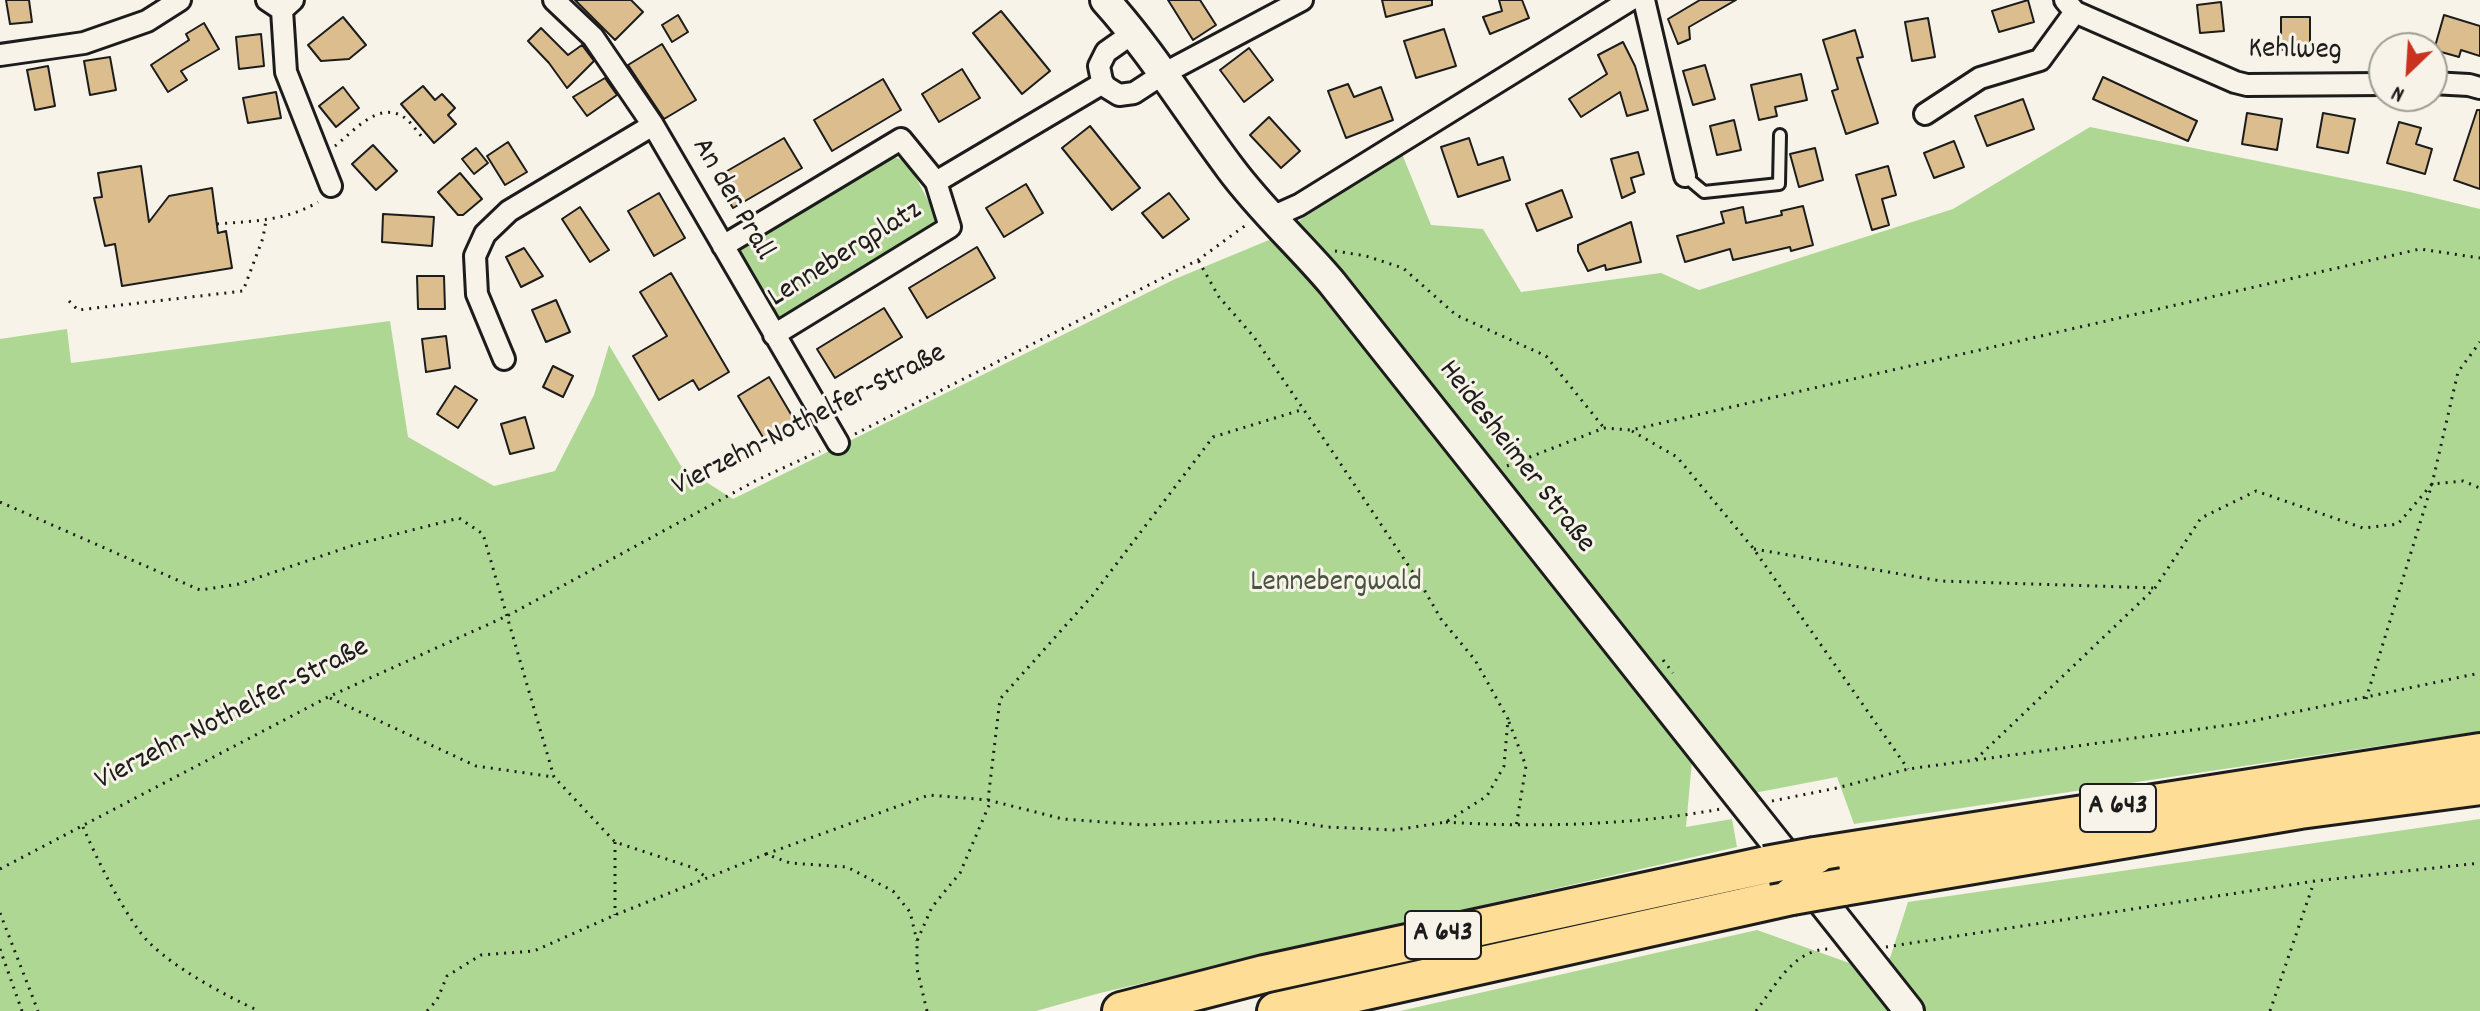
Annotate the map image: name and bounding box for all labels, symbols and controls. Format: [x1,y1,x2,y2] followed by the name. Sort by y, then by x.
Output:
[2368,32,2448,112] north arrow
[2248,33,2342,71] street label: Kehlweg
[2387,76,2410,109] text: N
[682,132,780,268] street label: An der Prall
[763,195,929,317] street label: Lennebergplatz
[667,337,953,507] street label: Vierzehn-Nothelfer-Straße
[1428,354,1602,562] street label: Heidesheimer Straße
[1250,567,1422,603] park label: Lennebergwald
[90,631,376,801] street label: Vierzehn-Nothelfer-Straße
[2080,784,2156,832] road number: A 643
[1405,911,1481,959] road number: A 643

